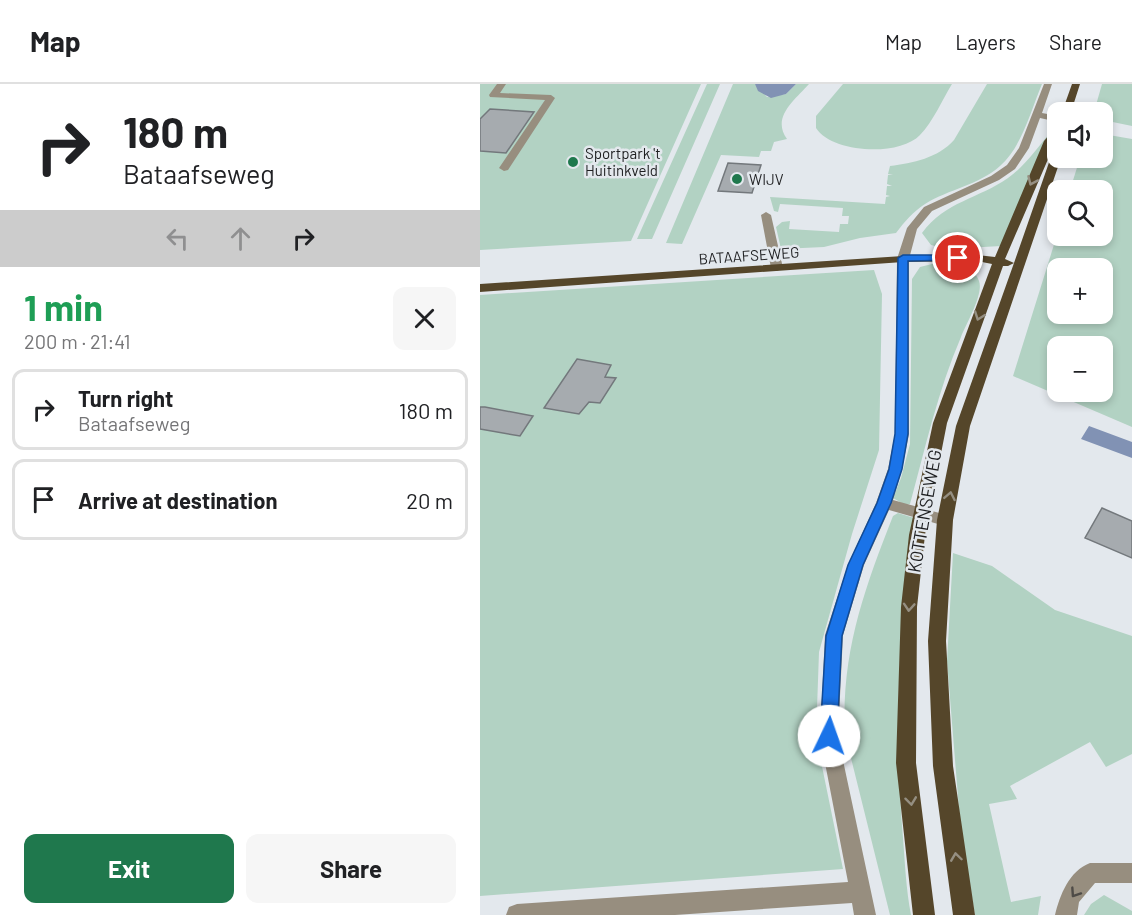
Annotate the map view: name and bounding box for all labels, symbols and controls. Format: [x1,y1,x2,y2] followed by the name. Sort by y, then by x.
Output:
[30,24,81,58] text: Map
[885,29,922,54] text: Map
[955,29,1016,54] text: Layers
[1049,29,1102,54] text: Share
[1047,102,1113,402] map controls
[1047,102,1113,168] button: sound
[123,106,228,156] text: 180 m
[24,108,102,186] icon: right
[585,144,661,179] place label: Sportpark 't Huitinkveld
[566,155,580,169] marker: Sportpark 't Huitinkveld
[123,157,275,189] text: Bataafseweg
[749,170,784,188] place label: WIJV
[730,172,744,186] marker: WIJV
[1027,174,1039,185] one-way arrow
[1047,180,1113,246] button: search
[161,222,194,255] icon: left
[224,222,257,255] icon: ahead
[287,222,320,255] icon: right
[932,232,983,283] pin
[941,241,974,274] icon: arrive
[698,243,800,267] street label: BATAAFSEWEG
[1047,258,1113,324] button: +
[24,285,103,328] text: 1 min
[393,287,456,350] button: close
[973,310,986,321] one-way arrow
[24,329,130,353] text: 200 m · 21:41
[1047,336,1113,402] button: −
[78,385,173,411] text: Turn right
[27,393,60,426] icon: right
[399,397,453,423] text: 180 m
[78,411,190,435] text: Bataafseweg
[902,448,946,574] street label: KOTTENSEWEG
[27,483,60,516] icon: arrive
[78,487,277,513] text: Arrive at destination
[406,487,453,513] text: 20 m
[943,491,956,501] one-way arrow
[903,602,916,611] one-way arrow
[797,704,861,768] position arrow
[904,797,917,806] one-way arrow
[24,834,234,903] button: Exit
[246,834,456,903] button: Share
[950,852,962,862] one-way arrow
[1071,886,1082,897] one-way arrow

